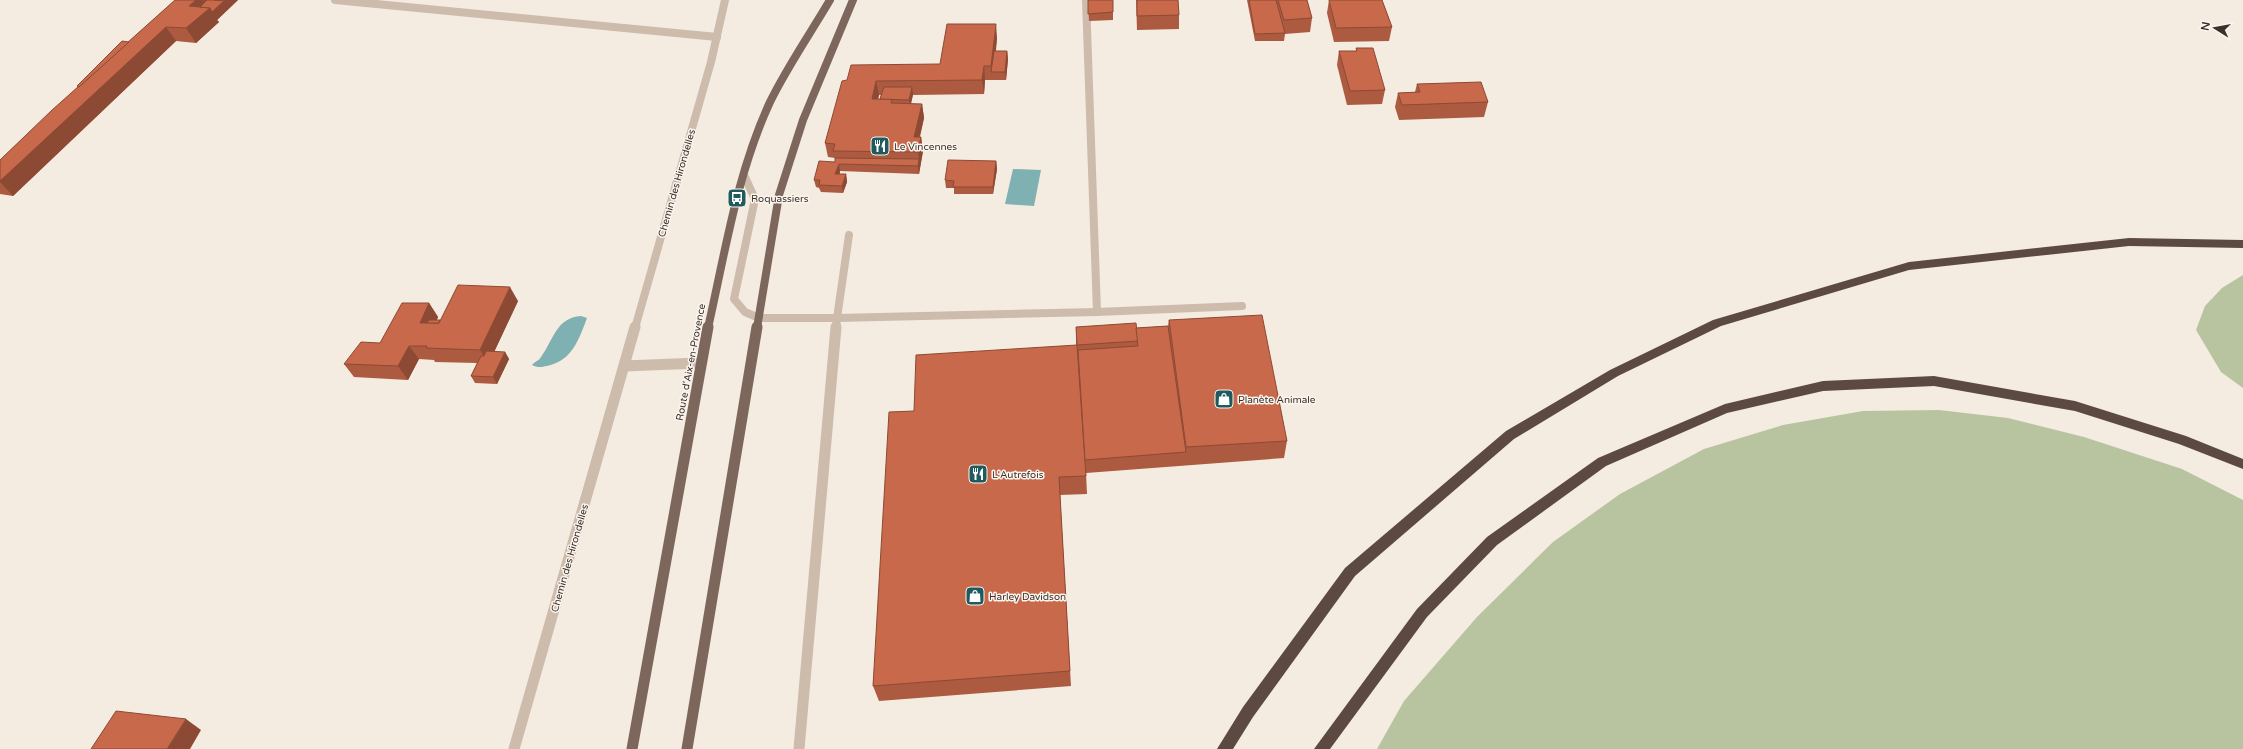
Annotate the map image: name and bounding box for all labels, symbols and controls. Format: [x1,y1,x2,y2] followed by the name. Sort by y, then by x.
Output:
[2195,8,2235,48] north arrow
[2198,21,2213,32] text: N
[656,128,698,239] street label: Chemin des Hirondelles
[869,135,891,157] restaurant icon: Le Vincennes
[894,141,957,153] place label: Le Vincennes
[726,187,748,209] bus stop icon: Roquassiers
[751,193,809,205] place label: Roquassiers
[674,302,708,422] street label: Route d'Aix-en-Provence
[1213,388,1235,410] shop icon: Planète Animale
[1238,394,1316,406] place label: Planète Animale
[967,463,989,485] restaurant icon: L'Autrefois
[992,469,1044,481] place label: L'Autrefois
[549,503,591,614] street label: Chemin des Hirondelles
[964,585,986,607] shop icon: Harley Davidson
[989,591,1066,603] place label: Harley Davidson

